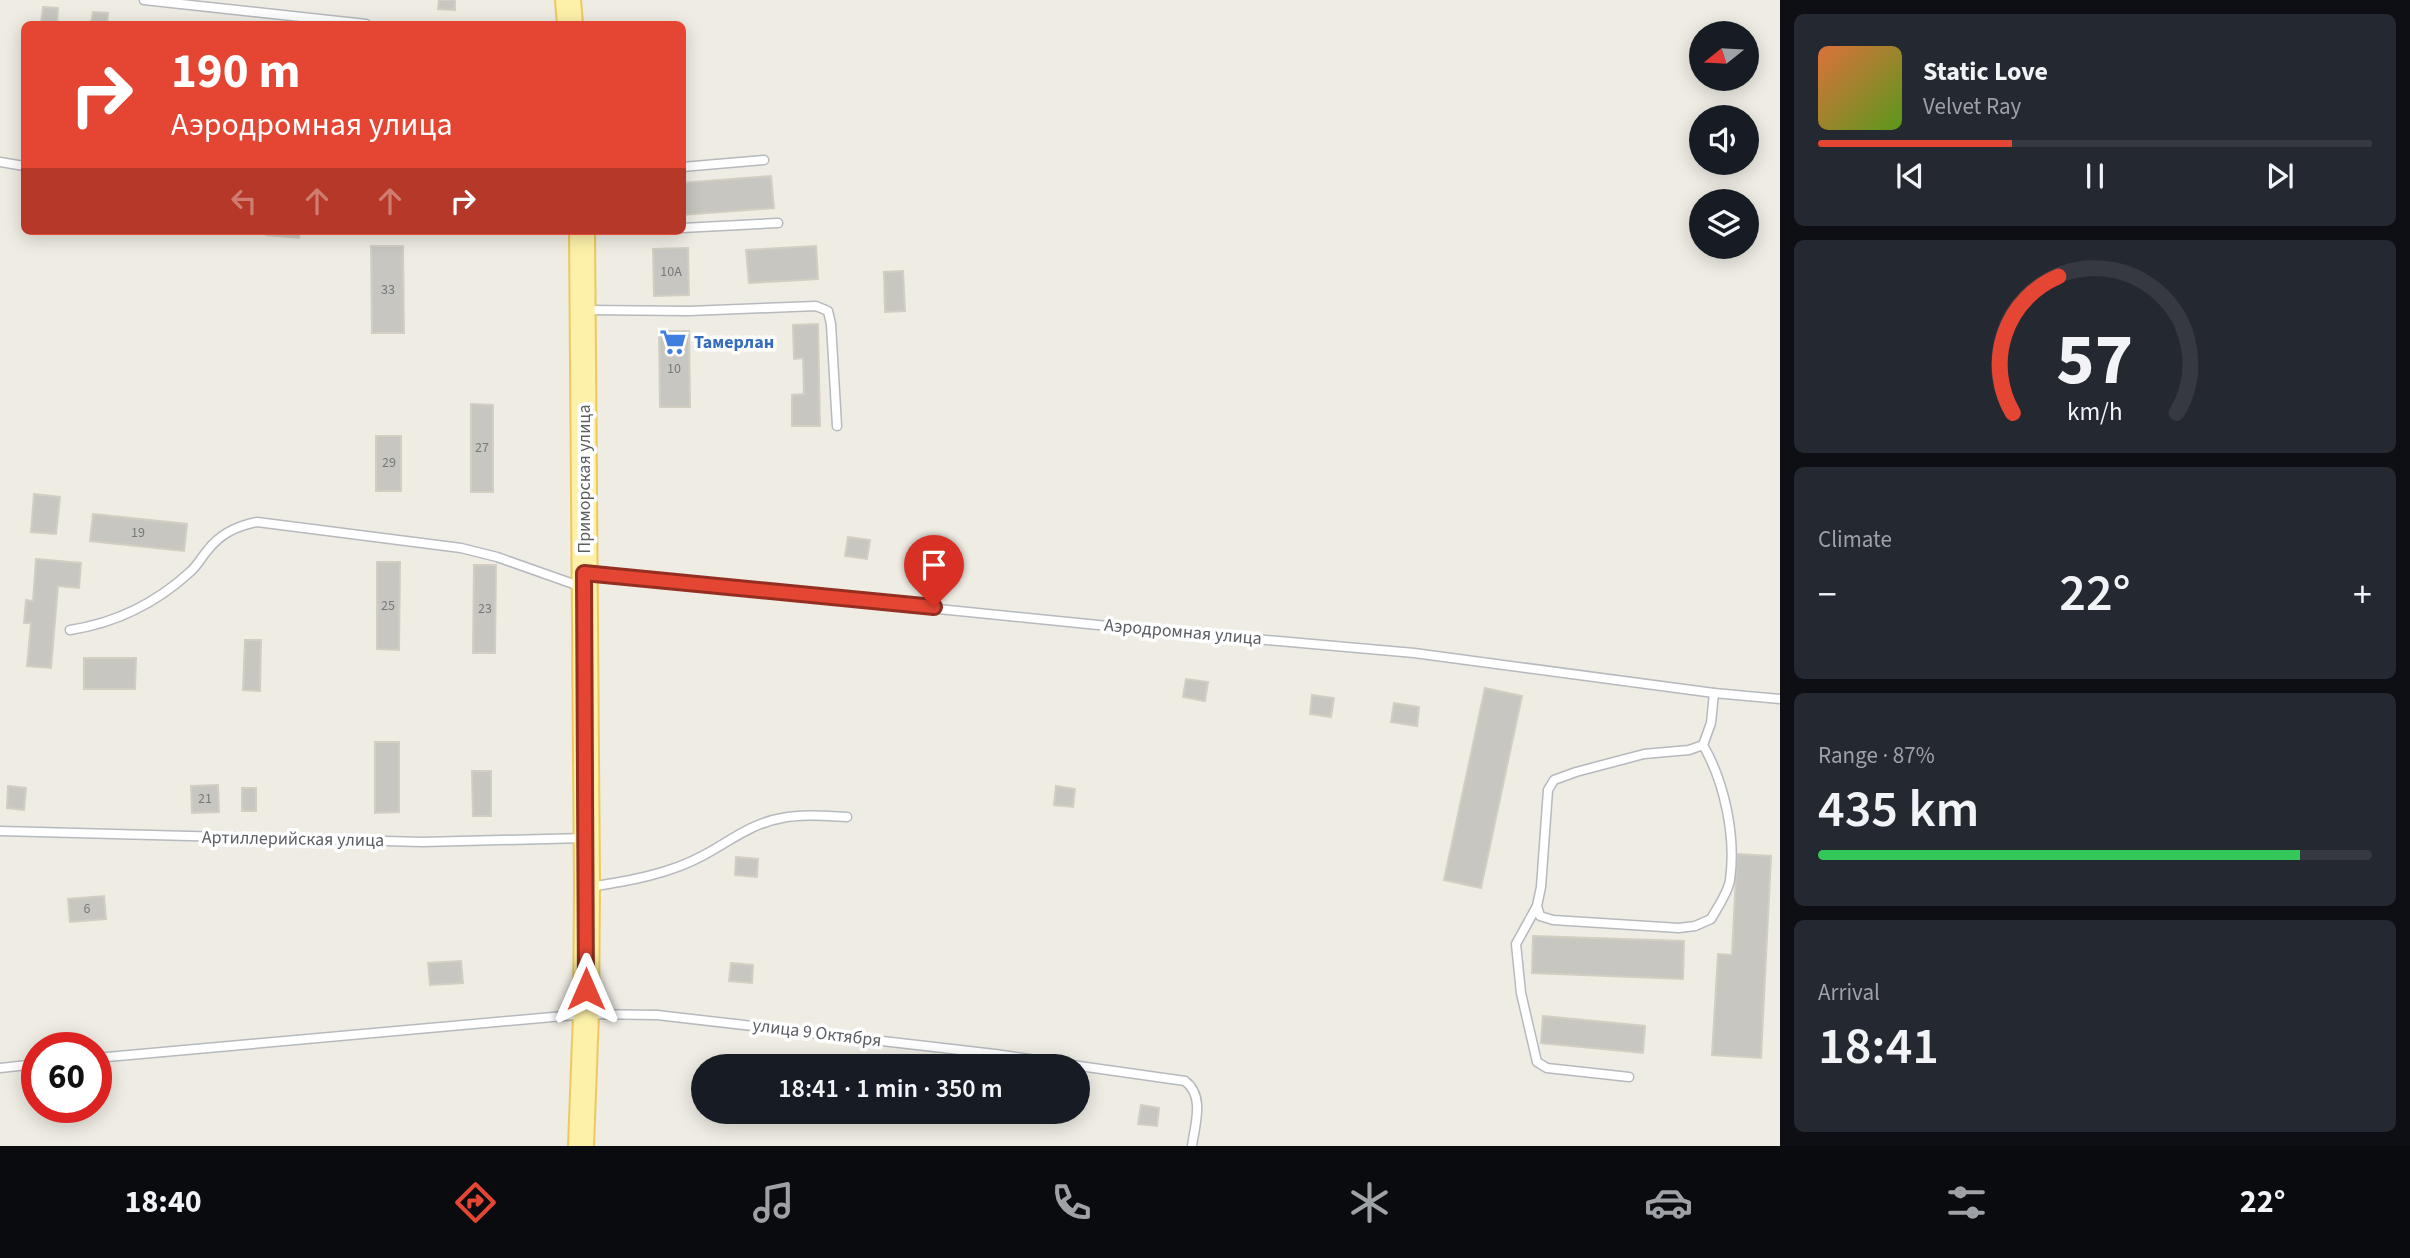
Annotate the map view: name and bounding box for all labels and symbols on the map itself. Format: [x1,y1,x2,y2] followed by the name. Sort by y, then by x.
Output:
[1689,21,1759,91] north arrow
[660,262,682,282] house number: 10А
[381,280,395,300] house number: 33
[658,327,688,357] supermarket icon: Тамерлан
[694,330,774,355] place label: Тамерлан
[667,359,681,379] house number: 10
[572,405,597,553] street label: Приморская улица
[475,438,489,458] house number: 27
[382,453,396,473] house number: 29
[131,523,145,543] house number: 19
[904,535,964,607] pin
[381,596,395,616] house number: 25
[478,599,492,619] house number: 23
[1103,613,1263,651] street label: Аэродромная улица
[198,789,212,809] house number: 21
[202,825,384,853] street label: Артиллерийская улица
[84,899,91,919] house number: 6
[549,952,623,1026] position arrow
[751,1013,883,1053] street label: улица 9 Октября
[21,1032,112,1123] speed limit sign: 60

